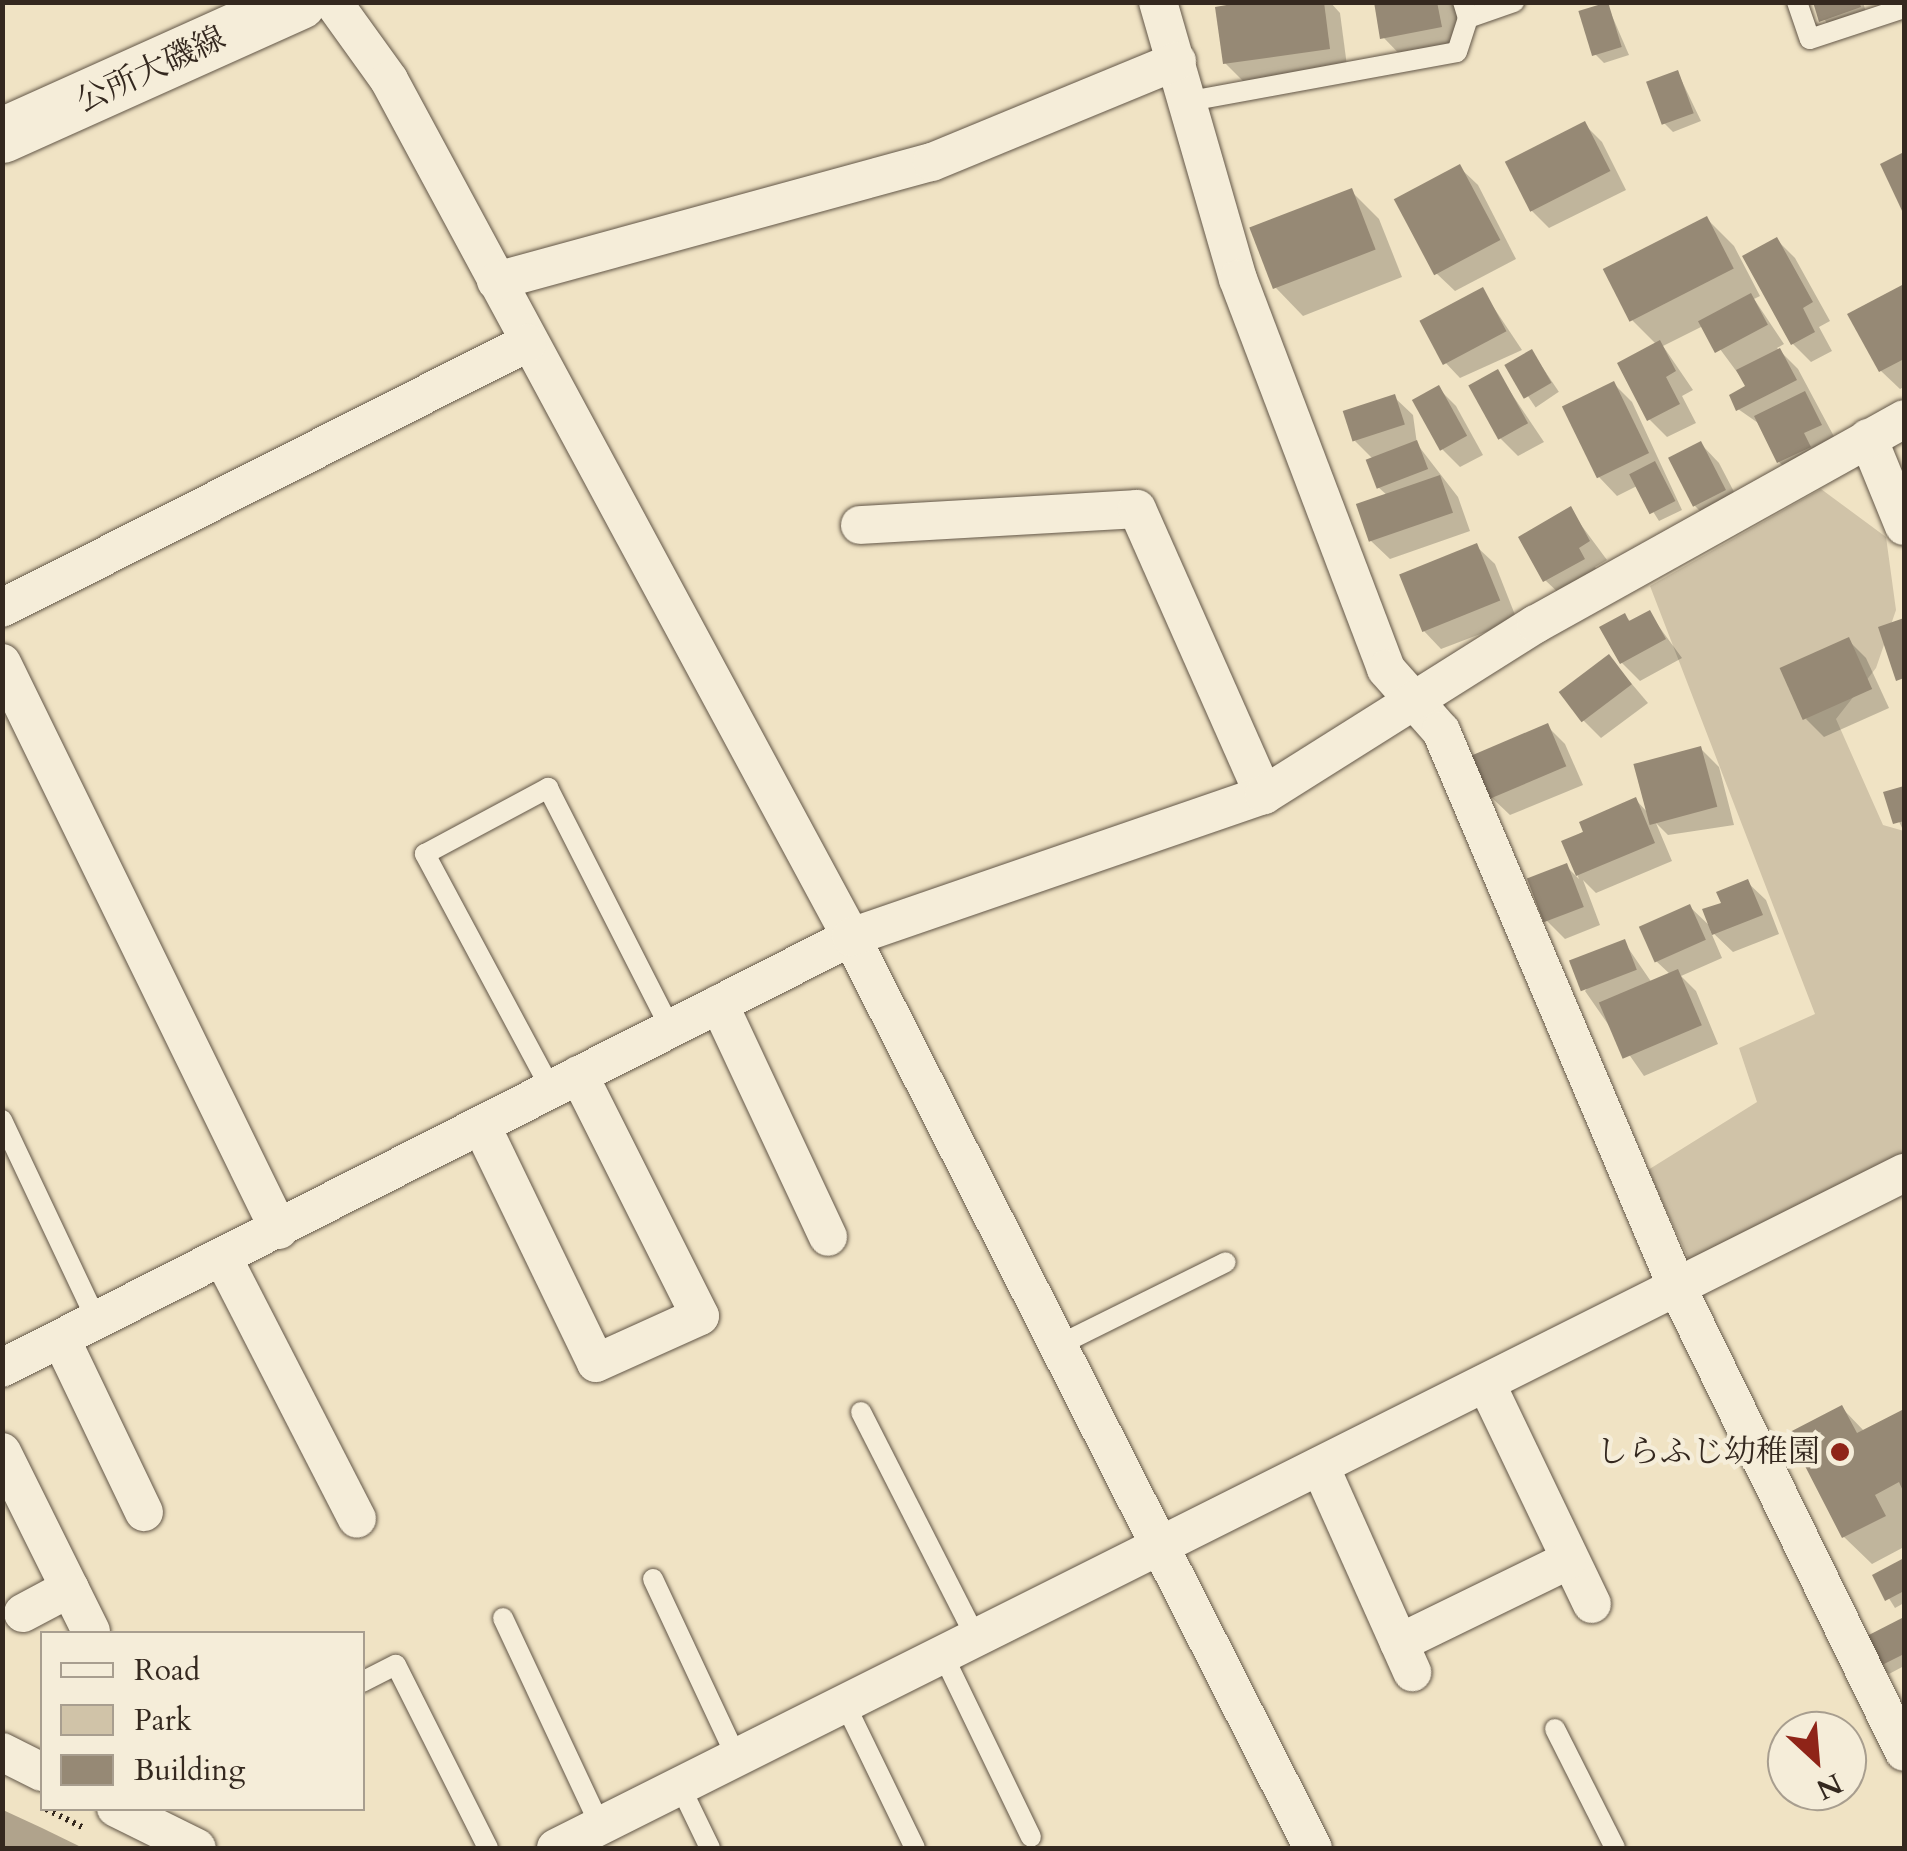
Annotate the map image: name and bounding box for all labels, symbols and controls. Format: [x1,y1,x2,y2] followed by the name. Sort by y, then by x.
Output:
[70,19,232,121] street label: 公所大磯線
[1596,1433,1820,1471] place label: しらふじ幼稚園
[1829,1441,1851,1463] marker: しらふじ幼稚園
[40,1631,365,1811] legend
[134,1650,200,1691] text: Road
[134,1700,192,1741] text: Park
[1767,1711,1867,1811] north arrow
[134,1750,245,1791] text: Building
[1810,1764,1849,1809] text: N

